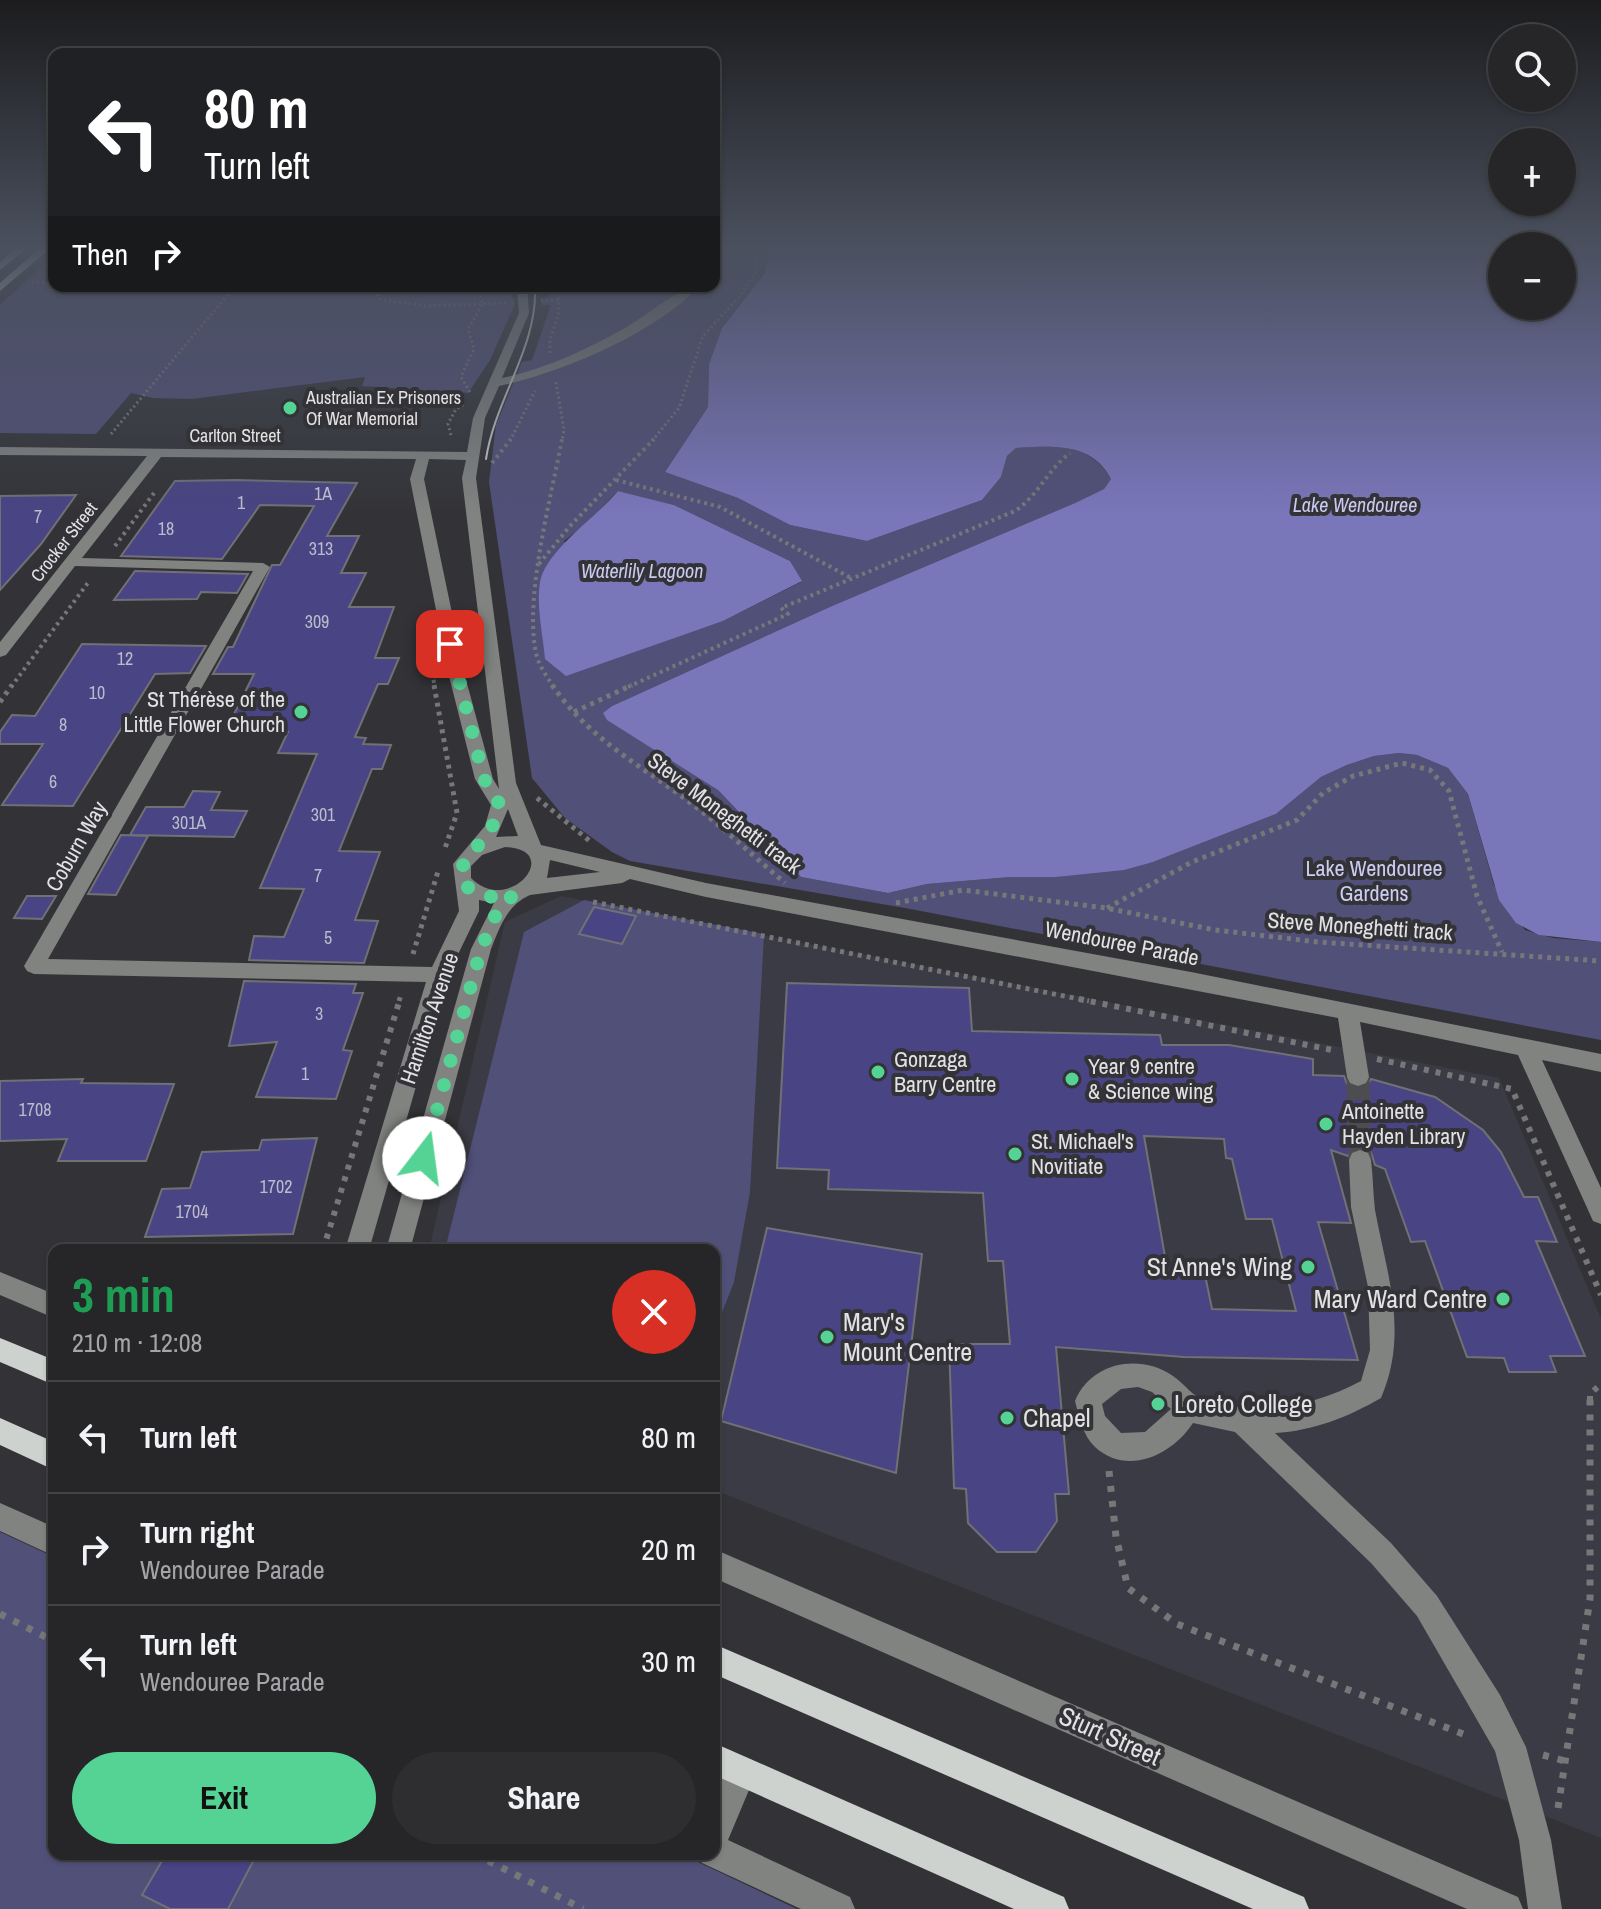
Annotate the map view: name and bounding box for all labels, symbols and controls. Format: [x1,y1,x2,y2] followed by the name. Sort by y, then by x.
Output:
[1488,24,1576,320] map controls
[1488,24,1576,112] button: search
[204,70,309,145] text: 80 m
[72,80,176,184] icon: left
[1488,128,1576,216] button: +
[204,142,310,190] text: Turn left
[144,232,188,276] icon: right
[1488,232,1576,320] button: −
[72,234,128,274] text: Then
[305,385,461,431] place label: Australian Ex Prisoners Of War Memorial
[281,399,299,417] marker: Australian Ex Prisoners Of War Memorial
[189,423,281,448] street label: Carlton Street
[314,481,332,506] house number: 1A
[237,490,246,515] house number: 1
[1293,491,1417,518] water label: Lake Wendouree
[24,497,103,587] street label: Crocker Street
[34,504,42,529] house number: 7
[158,516,174,541] house number: 18
[309,536,333,561] house number: 313
[581,557,703,584] water label: Waterlily Lagoon
[305,609,329,634] house number: 309
[416,610,484,678] pin
[428,622,472,666] icon: arrive
[117,646,133,671] house number: 12
[89,680,105,705] house number: 10
[124,684,285,739] place label: St Thérèse of the Little Flower Church
[292,703,310,721] marker: St Thérèse of the Little Flower Church
[59,712,67,737] house number: 8
[642,745,809,881] street label: Steve Moneghetti track
[49,769,57,794] house number: 6
[38,795,114,897] street label: Coburn Way
[311,802,336,827] house number: 301
[172,810,206,835] house number: 301A
[1305,853,1443,908] park label: Lake Wendouree Gardens
[314,863,322,888] house number: 7
[1266,905,1455,948] street label: Steve Moneghetti track
[1043,913,1201,973] street label: Wendouree Parade
[324,925,332,950] house number: 5
[393,948,465,1088] street label: Hamilton Avenue
[315,1001,323,1026] house number: 3
[894,1044,996,1099] place label: Gonzaga Barry Centre
[1088,1051,1213,1106] place label: Year 9 centre & Science wing
[301,1061,310,1086] house number: 1
[869,1063,887,1081] marker: Gonzaga Barry Centre
[1063,1070,1081,1088] marker: Year 9 centre & Science wing
[1341,1096,1465,1151] place label: Antoinette Hayden Library
[19,1097,51,1122] house number: 1708
[1317,1115,1335,1133] marker: Antoinette Hayden Library
[382,1116,466,1200] position arrow
[1031,1126,1134,1181] place label: St. Michael's Novitiate
[1006,1145,1024,1163] marker: St. Michael's Novitiate
[260,1174,292,1199] house number: 1702
[176,1199,208,1224] house number: 1704
[1147,1249,1292,1284] place label: St Anne's Wing
[1299,1258,1317,1276] marker: St Anne's Wing
[72,1262,175,1327] text: 3 min
[612,1270,696,1354] button: close
[1314,1281,1487,1316] place label: Mary Ward Centre
[1494,1290,1512,1308] marker: Mary Ward Centre
[843,1304,972,1369] place label: Mary's Mount Centre
[72,1325,202,1360] text: 210 m · 12:08
[818,1328,836,1346] marker: Mary's Mount Centre
[1174,1386,1313,1421] place label: Loreto College
[1149,1395,1167,1413] marker: Loreto College
[1023,1400,1091,1435] place label: Chapel
[998,1409,1016,1427] marker: Chapel
[72,1415,116,1459] icon: left
[140,1417,237,1457] text: Turn left
[641,1417,696,1457] text: 80 m
[140,1512,254,1552] text: Turn right
[72,1527,116,1571] icon: right
[641,1529,696,1569] text: 20 m
[140,1552,325,1587] text: Wendouree Parade
[140,1624,237,1664] text: Turn left
[72,1639,116,1683] icon: left
[641,1641,696,1681] text: 30 m
[140,1664,325,1699] text: Wendouree Parade
[1054,1698,1167,1773] street label: Sturt Street
[72,1752,376,1844] button: Exit
[392,1752,696,1844] button: Share

